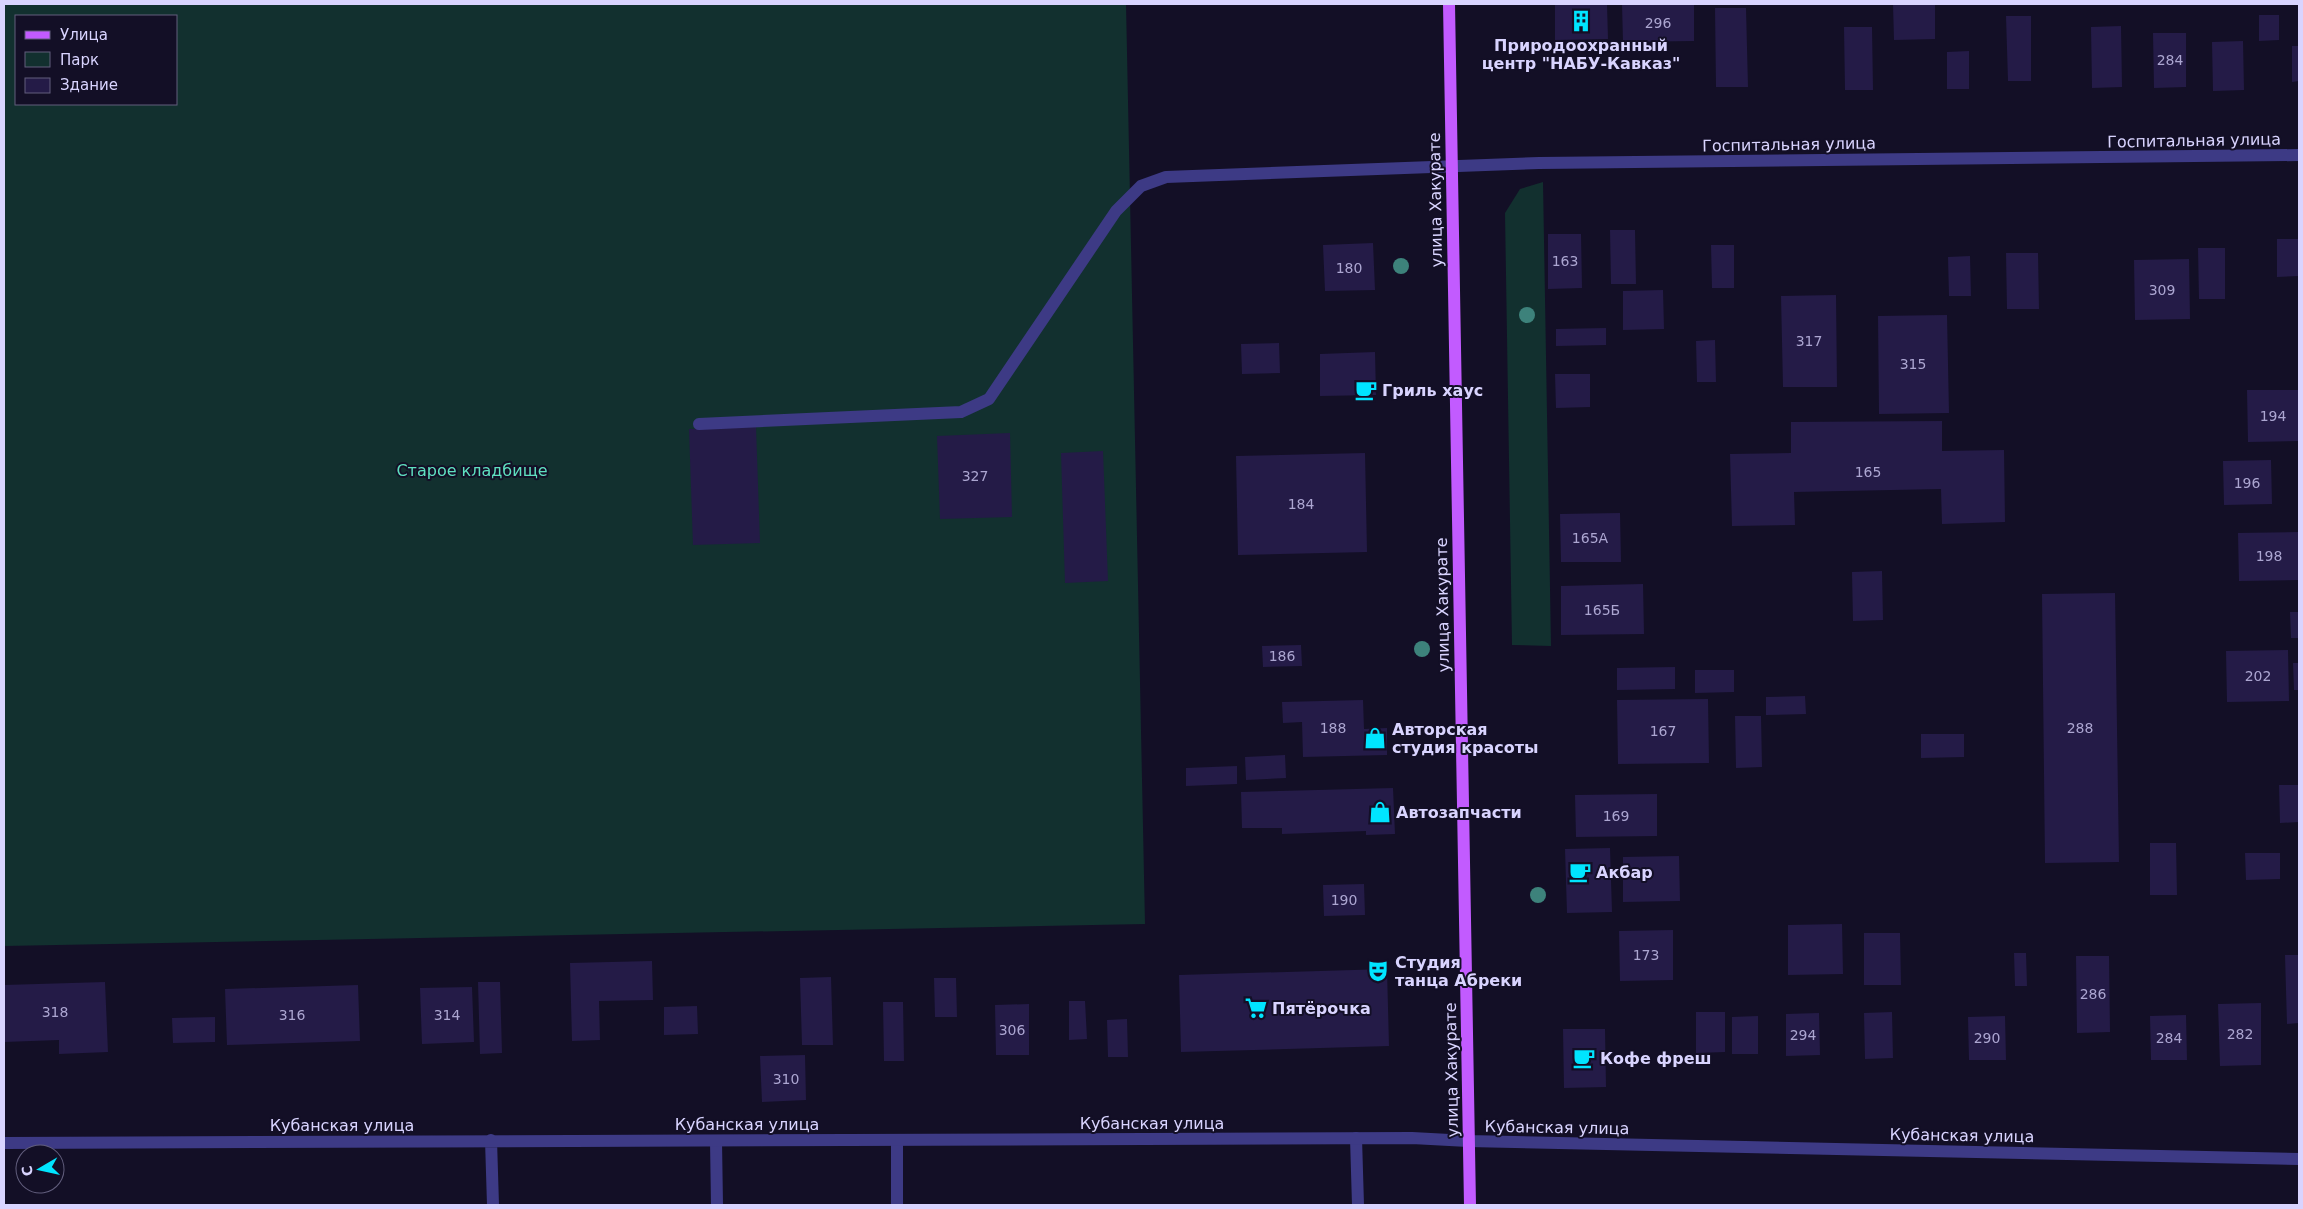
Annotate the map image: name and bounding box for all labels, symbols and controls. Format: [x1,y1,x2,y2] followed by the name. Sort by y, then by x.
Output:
[1568,8,1594,34] building icon: Природоохранный центр "НАБУ-Кавказ"
[15,15,178,105] legend
[1645,15,1671,31] house number: 296
[60,26,108,44] text: Улица
[1482,36,1680,73] place label: Природоохранный центр "НАБУ-Кавказ"
[60,51,99,69] text: Парк
[2157,52,2183,68] house number: 284
[60,76,118,94] text: Здание
[2107,129,2281,152] street label: Госпитальная улица
[1425,132,1446,268] street label: улица Хакурате
[1702,133,1876,156] street label: Госпитальная улица
[1552,253,1578,269] house number: 163
[1336,260,1362,276] house number: 180
[2149,282,2175,298] house number: 309
[1796,333,1822,349] house number: 317
[1900,356,1926,372] house number: 315
[1353,377,1379,403] cafe icon: Гриль хаус
[1382,381,1483,400] place label: Гриль хаус
[2260,408,2286,424] house number: 194
[396,461,548,480] park label: Старое кладбище
[1855,464,1881,480] house number: 165
[962,468,988,484] house number: 327
[2234,475,2260,491] house number: 196
[1288,496,1314,512] house number: 184
[1572,530,1609,546] house number: 165А
[1432,537,1453,673] street label: улица Хакурате
[2256,548,2282,564] house number: 198
[1584,602,1620,618] house number: 165Б
[1269,648,1295,664] house number: 186
[2245,668,2271,684] house number: 202
[1320,720,1346,736] house number: 188
[1392,720,1539,757] place label: Авторская студия красоты
[2067,720,2093,736] house number: 288
[1650,723,1676,739] house number: 167
[1362,725,1388,751] shop icon: Авторская студия красоты
[1367,799,1393,825] shop icon: Автозапчасти
[1396,803,1522,822] place label: Автозапчасти
[1603,808,1629,824] house number: 169
[1567,859,1593,885] cafe icon: Акбар
[1596,863,1653,882] place label: Акбар
[1331,892,1357,908] house number: 190
[1633,947,1659,963] house number: 173
[1395,953,1522,990] place label: Студия танца Абреки
[1365,958,1391,984] theatre icon: Студия танца Абреки
[2080,986,2106,1002] house number: 286
[1243,995,1269,1021] supermarket icon: Пятёрочка
[1272,999,1371,1018] place label: Пятёрочка
[1441,1002,1462,1138] street label: улица Хакурате
[42,1004,68,1020] house number: 318
[279,1007,305,1023] house number: 316
[434,1007,460,1023] house number: 314
[999,1022,1025,1038] house number: 306
[2227,1026,2253,1042] house number: 282
[1790,1027,1816,1043] house number: 294
[1974,1030,2000,1046] house number: 290
[2156,1030,2182,1046] house number: 284
[1571,1045,1597,1071] cafe icon: Кофе фреш
[1600,1049,1712,1068] place label: Кофе фреш
[773,1071,799,1087] house number: 310
[1080,1114,1224,1133] street label: Кубанская улица
[675,1115,819,1134] street label: Кубанская улица
[270,1116,414,1135] street label: Кубанская улица
[1484,1117,1630,1138] street label: Кубанская улица
[1889,1125,2035,1146] street label: Кубанская улица
[15,1144,65,1194] north arrow
[18,1165,36,1177] text: С

